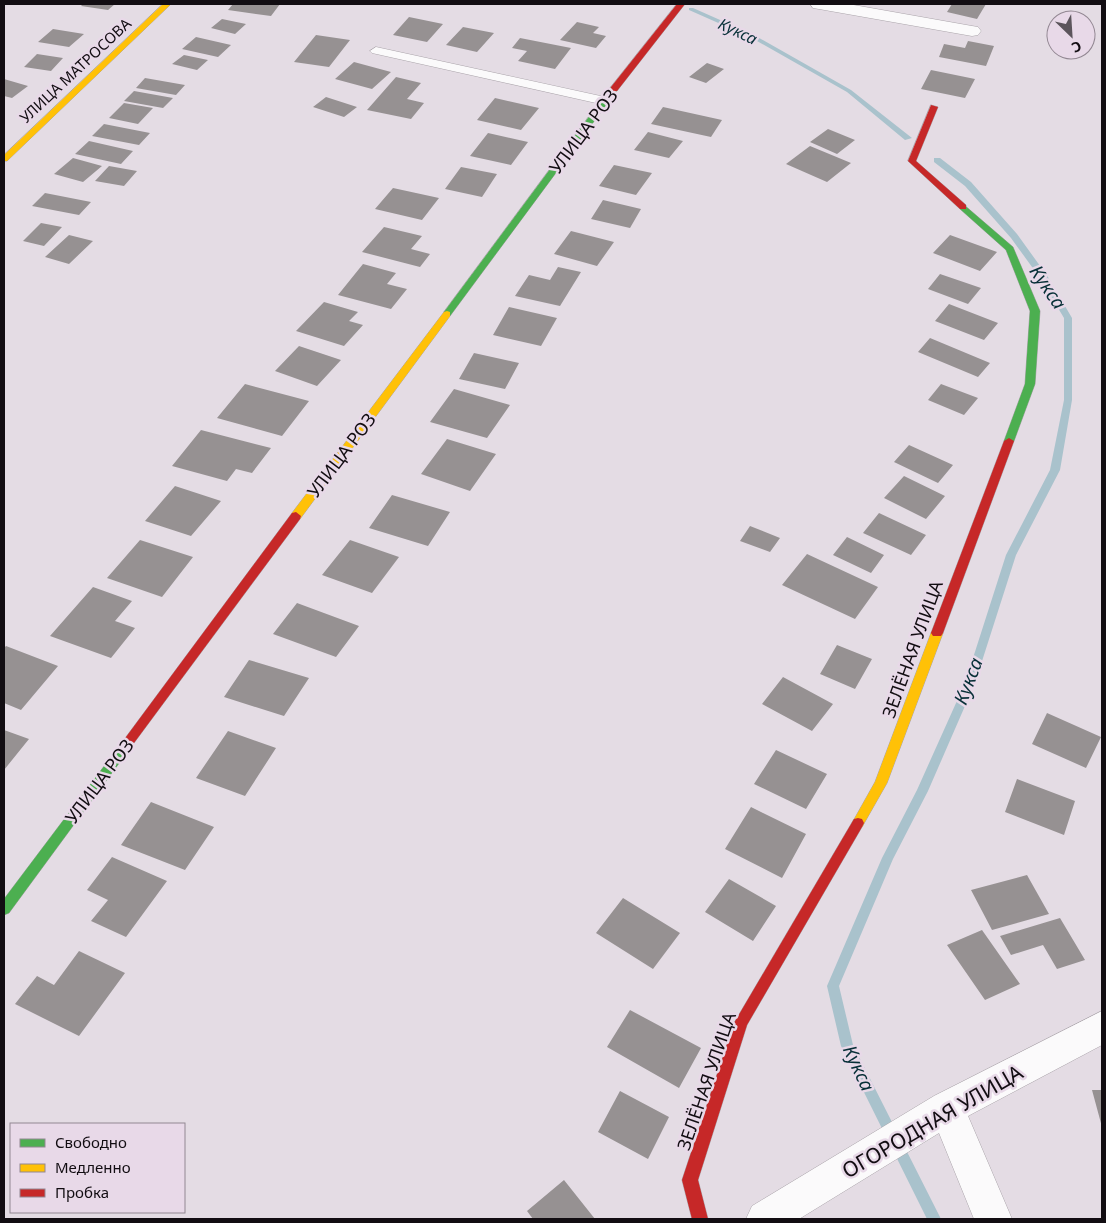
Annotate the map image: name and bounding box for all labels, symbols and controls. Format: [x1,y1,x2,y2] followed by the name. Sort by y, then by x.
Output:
[1046,10,1096,60] north arrow
[715,12,761,50] water label: Кукса
[15,13,135,127] street label: УЛИЦА МАТРОСОВА
[1069,37,1085,58] text: С
[543,84,623,178] street label: УЛИЦА РОЗ
[1024,260,1072,314] water label: Кукса
[301,408,381,502] street label: УЛИЦА РОЗ
[876,577,948,721] street label: ЗЕЛЁНАЯ УЛИЦА
[947,654,989,708] water label: Кукса
[59,734,139,828] street label: УЛИЦА РОЗ
[671,1008,741,1153] street label: ЗЕЛЁНАЯ УЛИЦА
[837,1041,881,1096] water label: Кукса
[836,1057,1028,1184] street label: ОГОРОДНАЯ УЛИЦА
[10,1123,185,1213] legend
[55,1132,127,1152] text: Свободно
[55,1157,131,1177] text: Медленно
[55,1182,109,1202] text: Пробка

